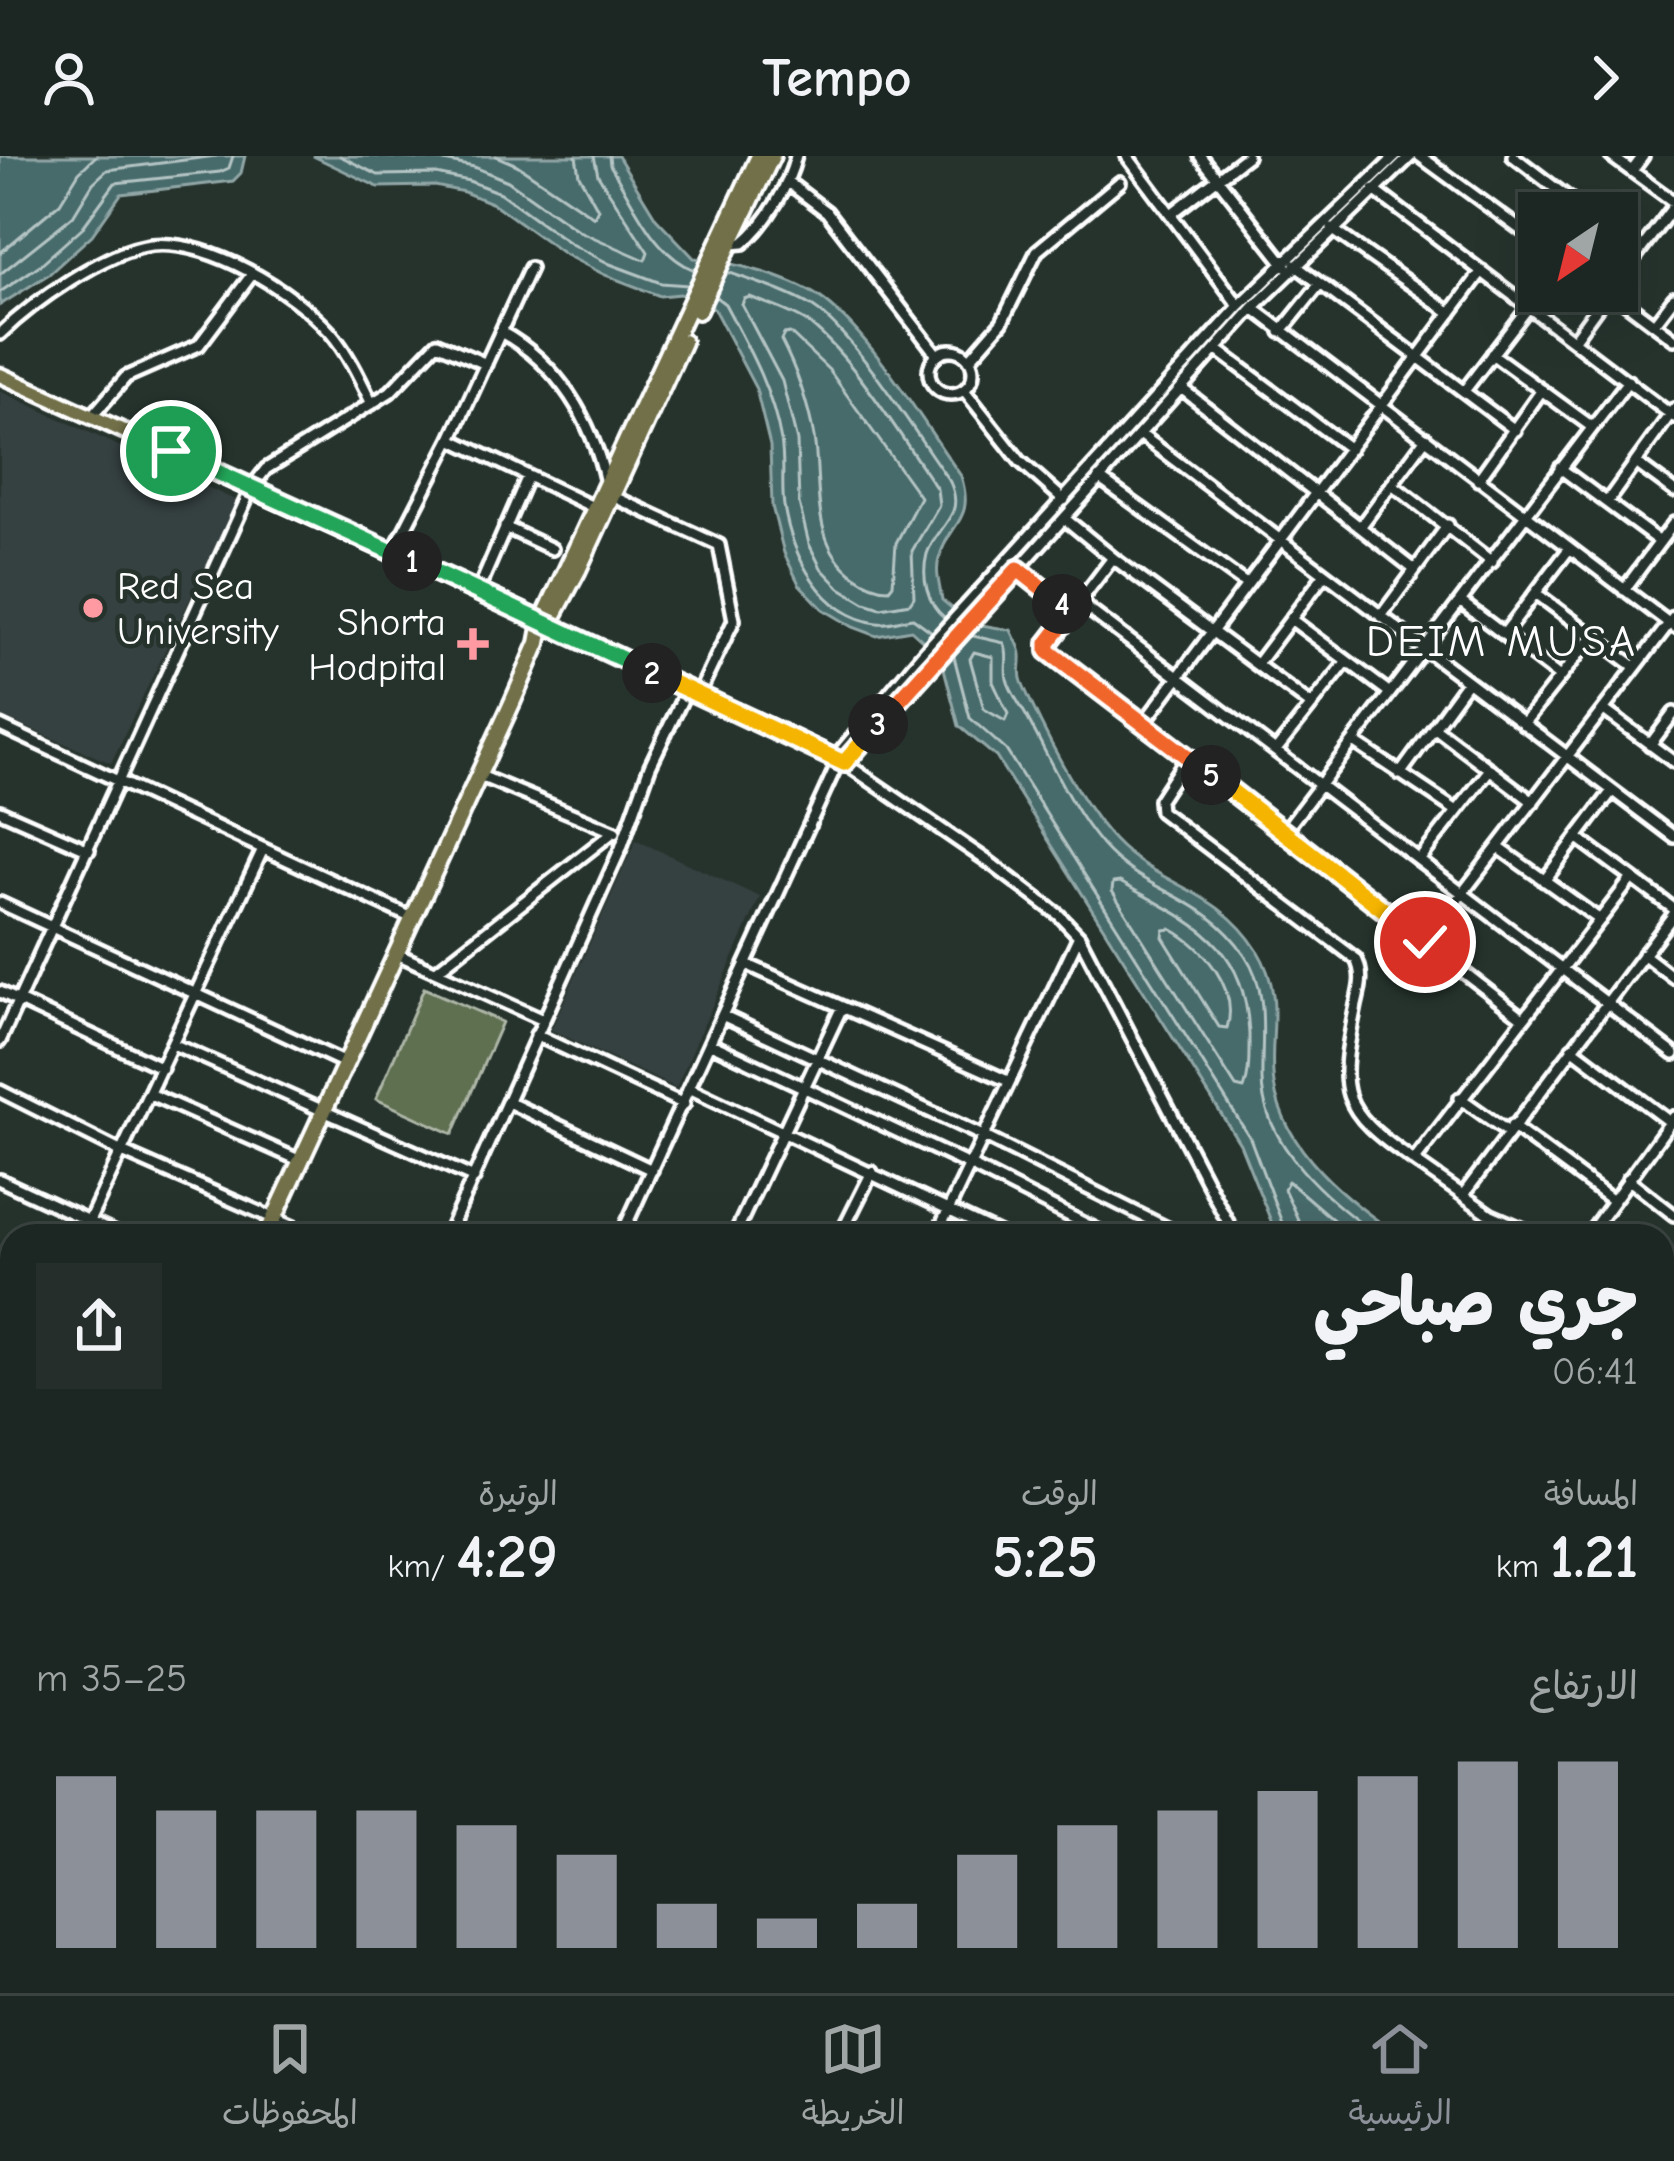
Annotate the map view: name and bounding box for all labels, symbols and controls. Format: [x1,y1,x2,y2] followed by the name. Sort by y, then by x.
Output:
[36,45,102,111] icon: person
[1572,45,1638,111] icon: forward
[762,47,912,110] text: Tempo
[1518,192,1638,312] north arrow
[1518,192,1638,312] map controls
[120,400,222,502] pin
[138,418,204,484] icon: arrive
[382,531,442,591] pin: 1
[406,542,418,580] text: 1
[117,564,279,654] place label: Red Sea University
[1032,574,1092,634] pin: 4
[1054,585,1070,623] text: 4
[80,595,106,621] marker: Red Sea University
[308,600,446,690] place label: Shorta Hodpital
[1366,615,1638,667] district label: DEIM MUSA
[457,628,489,660] marker: Shorta Hodpital
[622,643,682,703] pin: 2
[644,654,660,692] text: 2
[848,694,908,754] pin: 3
[870,705,886,743] text: 3
[1181,745,1241,805] pin: 5
[1202,756,1220,794] text: 5
[1374,891,1476,993] pin
[1392,909,1458,975] icon: check
[36,1263,162,1389] button: share
[1313,1266,1638,1342] text: جري صباحي
[1552,1349,1638,1394] text: 06:41
[478,1475,558,1513] text: الوتيرة
[1021,1475,1098,1513] text: الوقت
[1544,1475,1638,1513] text: المسافة
[456,1523,558,1592] text: 4:29
[992,1523,1098,1592] text: 5:25
[1550,1523,1638,1592] text: 1.21
[387,1547,456,1585] text: /km
[1496,1547,1550,1585] text: km
[36,1656,187,1701] text: 25–35 m
[1529,1664,1638,1709] text: الارتفاع
[222,2016,358,2142] tab: المحفوظات
[802,2016,905,2142] tab: الخريطة
[1348,2016,1452,2142] tab: الرئيسية

